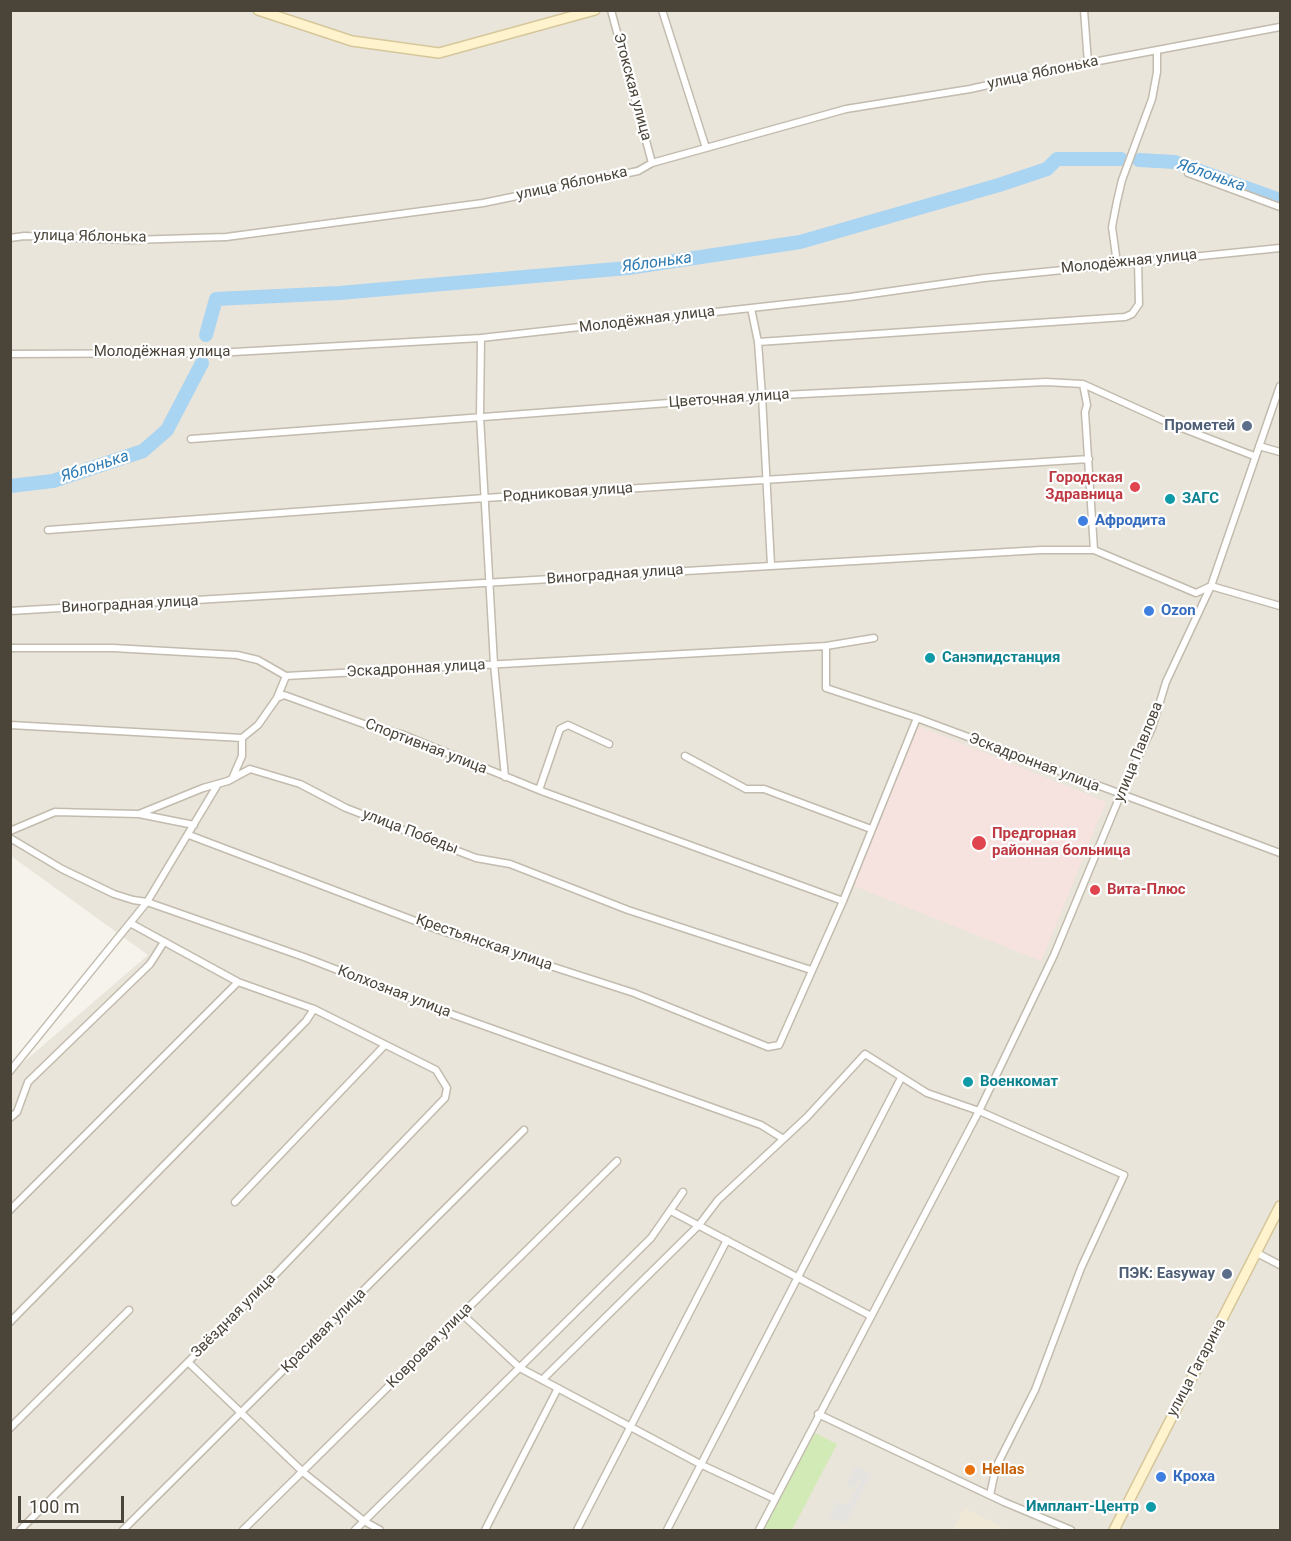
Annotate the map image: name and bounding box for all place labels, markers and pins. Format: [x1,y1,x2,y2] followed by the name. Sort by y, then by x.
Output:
[1164,417,1235,435] place label: Прометей
[1240,419,1254,433] marker: Прометей
[1045,469,1123,504] place label: Городская Здравница
[1128,480,1142,494] marker: Городская Здравница
[1182,490,1219,508] place label: ЗАГС
[1163,492,1177,506] marker: ЗАГС
[1095,512,1166,530] place label: Афродита
[1076,514,1090,528] marker: Афродита
[1161,602,1196,620] place label: Ozon
[1142,604,1156,618] marker: Ozon
[942,649,1060,667] place label: Санэпидстанция
[923,651,937,665] marker: Санэпидстанция
[992,825,1130,860] place label: Предгорная районная больница
[970,834,988,852] marker: Предгорная районная больница
[1107,881,1186,899] place label: Вита-Плюс
[1088,883,1102,897] marker: Вита-Плюс
[980,1073,1058,1091] place label: Военкомат
[961,1075,975,1089] marker: Военкомат
[1119,1265,1215,1283] place label: ПЭК: Easyway
[1220,1267,1234,1281] marker: ПЭК: Easyway
[982,1461,1024,1479] place label: Hellas
[963,1463,977,1477] marker: Hellas
[1173,1468,1215,1486] place label: Кроха
[1154,1470,1168,1484] marker: Кроха
[1026,1498,1139,1516] place label: Имплант-Центр
[1144,1500,1158,1514] marker: Имплант-Центр

